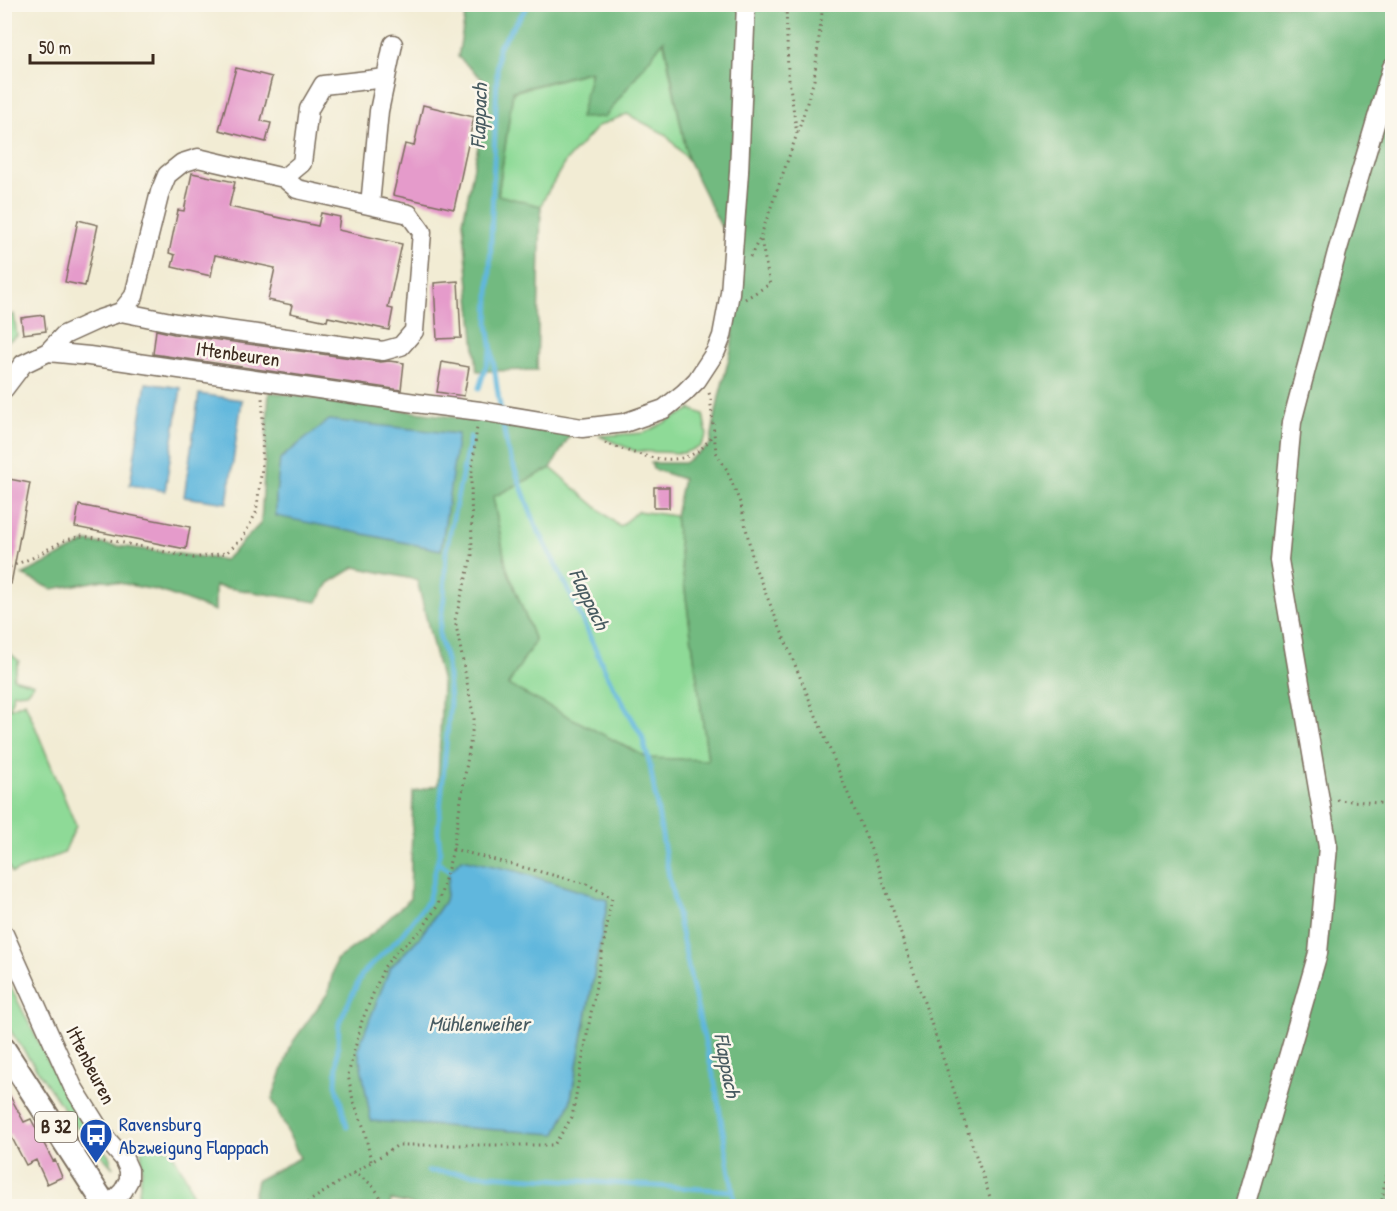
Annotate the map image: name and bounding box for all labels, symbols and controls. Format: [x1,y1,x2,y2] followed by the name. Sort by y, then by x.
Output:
[30,27,153,65] scale bar
[39,35,71,60] text: 50 m
[463,82,494,149] water label: Flappach
[194,334,282,373] street label: Ittenbeuren
[562,563,617,635] water label: Flappach
[428,1009,533,1038] water label: Mühlenweiher
[60,1021,123,1108] street label: Ittenbeuren
[707,1030,748,1101] water label: Flappach
[119,1110,268,1160] place label: Ravensburg Abzweigung Flappach
[35,1112,77,1142] road number: B 32
[78,1117,114,1164] bus stop icon: Ravensburg Abzweigung Flappach

